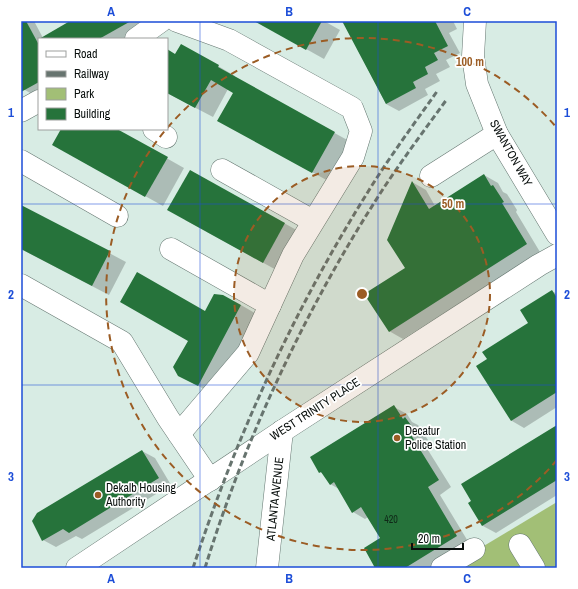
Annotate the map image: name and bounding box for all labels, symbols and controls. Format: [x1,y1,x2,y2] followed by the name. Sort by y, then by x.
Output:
[107,3,115,20] text: A
[285,3,293,20] text: B
[463,3,471,20] text: C
[38,38,168,130] legend
[74,46,98,62] text: Road
[456,54,484,70] text: 100 m
[74,66,109,82] text: Railway
[74,86,94,102] text: Park
[8,104,14,121] text: 1
[564,104,570,121] text: 1
[74,106,111,122] text: Building
[486,117,536,190] street label: SWANTON WAY
[442,196,464,212] text: 50 m
[8,286,14,303] text: 2
[564,286,570,303] text: 2
[355,287,369,301] centre of rings
[267,374,363,444] street label: WEST TRINITY PLACE
[405,423,466,453] place label: Decatur Police Station
[392,433,402,443] marker: Decatur Police Station
[263,456,287,543] street label: ATLANTA AVENUE
[8,468,14,485] text: 3
[564,468,570,485] text: 3
[105,480,177,510] place label: Dekalb Housing Authority
[93,490,103,500] marker: Dekalb Housing Authority
[384,513,398,526] house number: 420
[412,525,463,551] scale bar
[418,531,440,547] text: 20 m
[107,570,115,587] text: A
[285,570,293,587] text: B
[463,570,471,587] text: C

